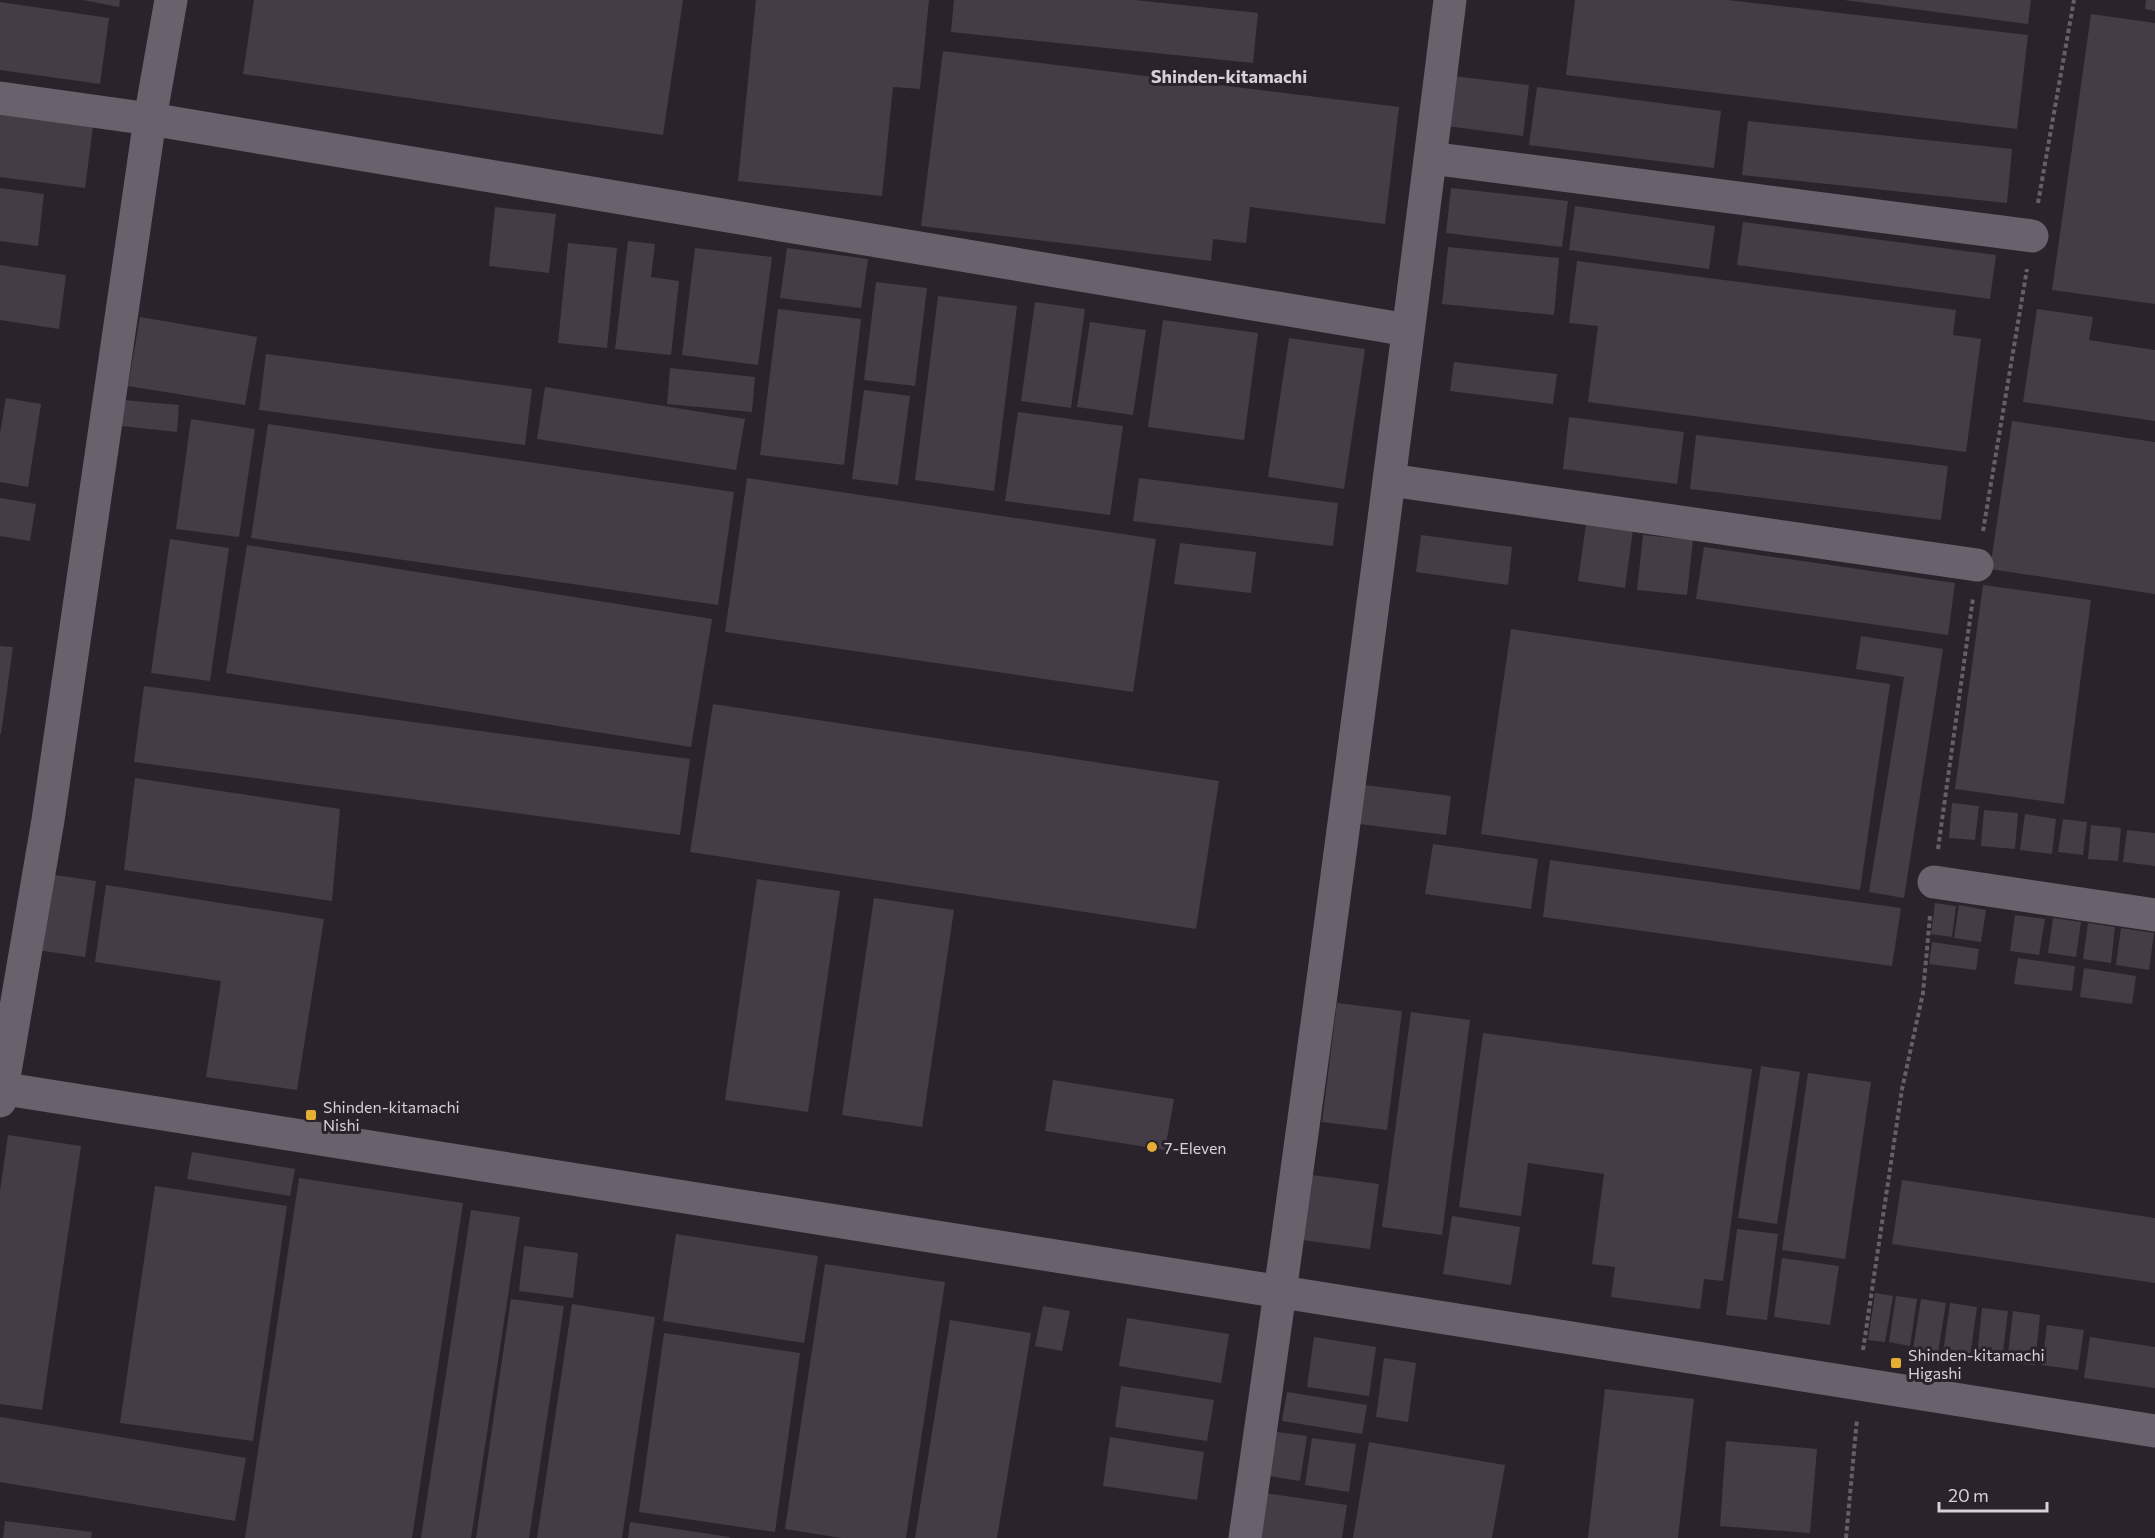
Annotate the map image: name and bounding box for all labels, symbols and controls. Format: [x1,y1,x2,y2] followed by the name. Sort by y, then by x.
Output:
[1151,65,1307,87] district label: Shinden-kitamachi
[323,1097,460,1134] place label: Shinden-kitamachi Nishi
[304,1108,318,1122] marker: Shinden-kitamachi Nishi
[1164,1138,1227,1157] place label: 7-Eleven
[1145,1140,1159,1154] marker: 7-Eleven
[1908,1345,2045,1382] place label: Shinden-kitamachi Higashi
[1889,1356,1903,1370] marker: Shinden-kitamachi Higashi
[1939,1475,2047,1513] scale bar
[1948,1484,1989,1506] text: 20 m

